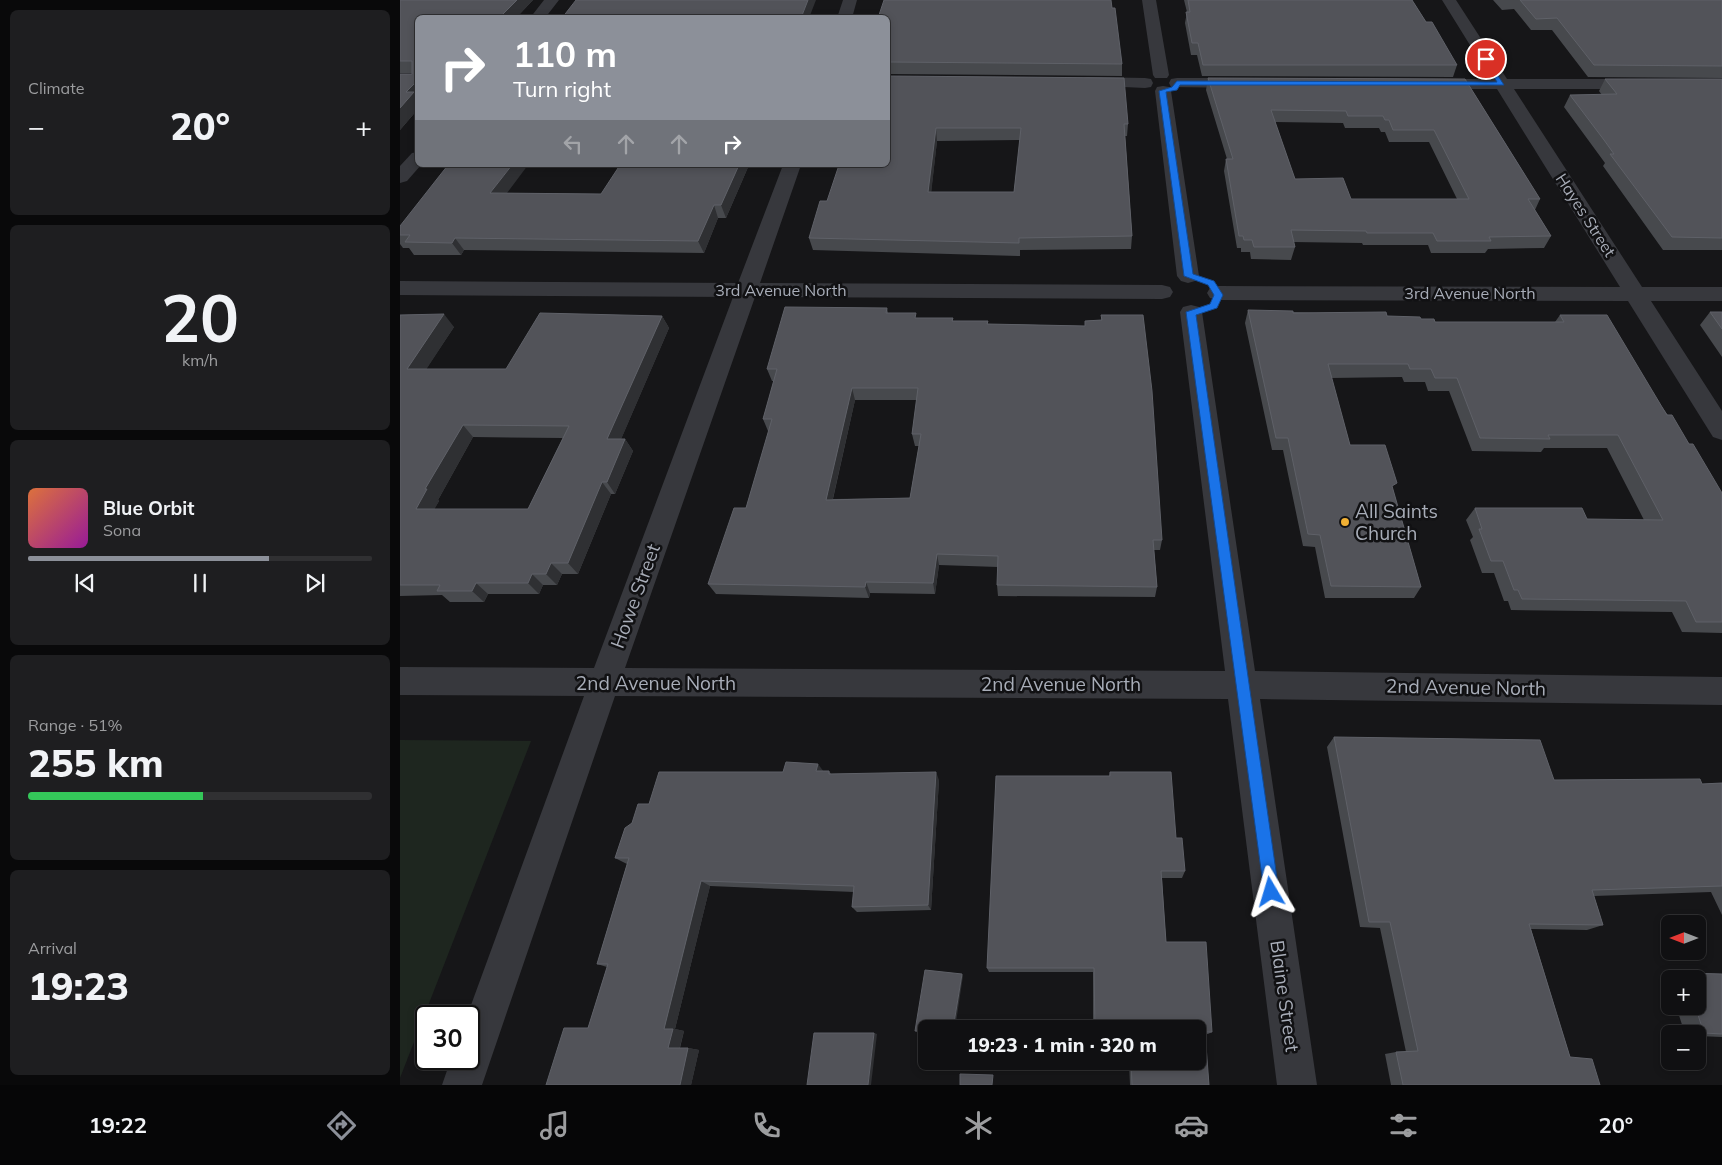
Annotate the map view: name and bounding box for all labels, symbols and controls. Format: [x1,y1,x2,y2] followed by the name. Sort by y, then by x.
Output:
[513,32,617,76] text: 110 m
[430,35,495,100] icon: right
[1465,38,1507,80] pin
[1472,45,1500,73] icon: arrive
[513,75,611,103] text: Turn right
[28,78,84,98] text: Climate
[170,102,230,150] text: 20°
[28,109,45,144] text: −
[355,109,372,144] text: +
[559,130,587,158] icon: left
[612,130,640,158] icon: ahead
[665,130,693,158] icon: ahead
[718,130,746,158] icon: right
[1552,170,1621,261] street label: Hayes Street
[161,277,239,358] text: 20
[715,280,847,300] street label: 3rd Avenue North
[1404,283,1536,303] street label: 3rd Avenue North
[182,350,218,370] text: km/h
[103,496,194,520] text: Blue Orbit
[1355,499,1438,545] place label: All Saints Church
[1339,516,1351,528] marker: All Saints Church
[103,520,141,540] text: Sona
[605,540,665,652] street label: Howe Street
[71,569,99,597] icon: previous
[186,569,214,597] icon: pause
[301,569,329,597] icon: next
[576,671,736,695] street label: 2nd Avenue North
[981,672,1141,696] street label: 2nd Avenue North
[1386,674,1546,700] street label: 2nd Avenue North
[28,715,123,735] text: Range · 51%
[28,739,164,787] text: 255 km
[1244,865,1296,917] position arrow
[1661,915,1706,960] north arrow
[1661,915,1706,1070] map controls
[28,938,77,958] text: Arrival
[1265,939,1305,1054] street label: Blaine Street
[28,962,129,1010] text: 19:23
[1661,970,1706,1015] button: +
[415,1005,480,1070] speed limit sign: 30
[1661,1025,1706,1070] button: −
[967,1033,1157,1057] text: 19:23 · 1 min · 320 m
[324,1108,359,1143] icon: directions
[537,1108,572,1143] icon: music
[749,1108,784,1143] icon: phone
[961,1108,996,1143] icon: climate
[1174,1108,1209,1143] icon: car
[1386,1108,1421,1143] icon: filters
[89,1111,147,1139] text: 19:22
[1598,1111,1633,1139] text: 20°

